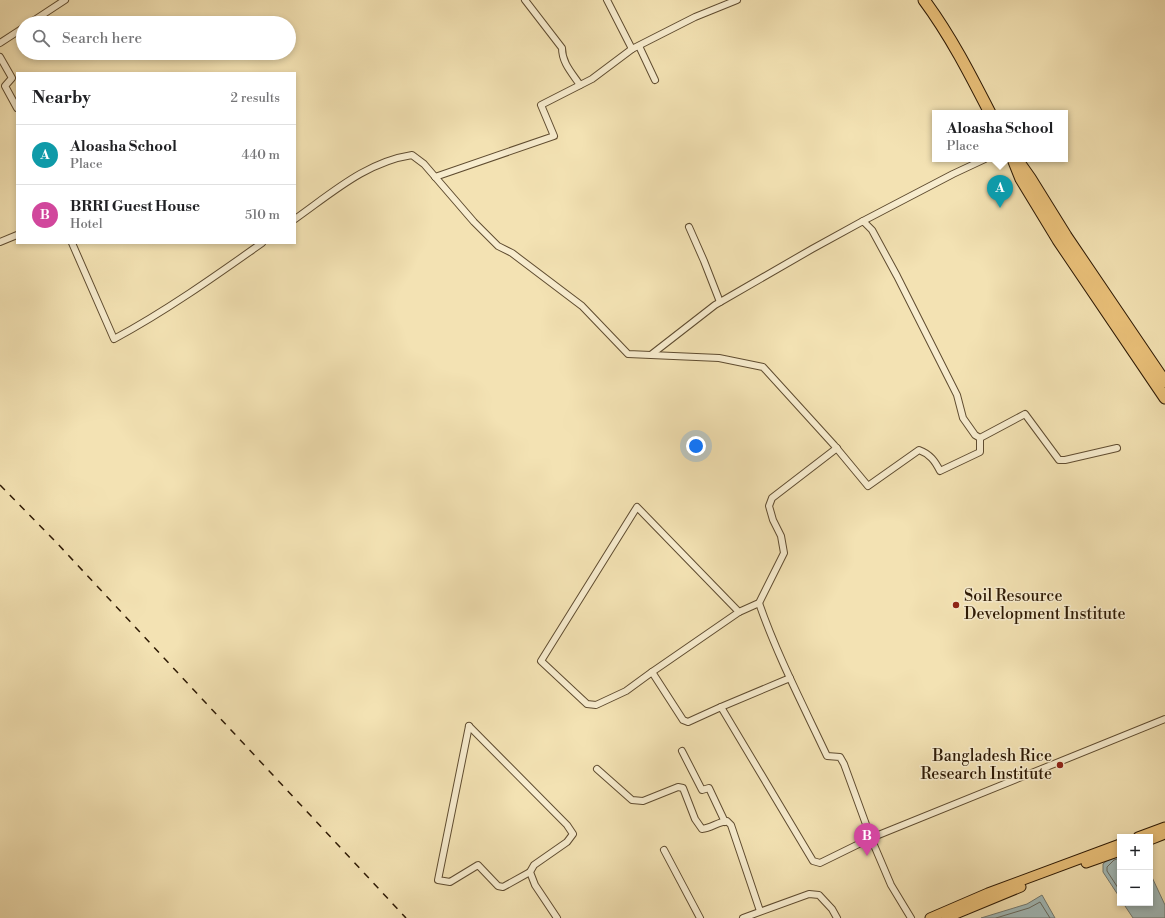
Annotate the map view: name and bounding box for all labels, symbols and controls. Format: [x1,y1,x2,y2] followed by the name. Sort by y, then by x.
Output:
[16,16,296,60] search box
[30,27,52,49] icon: search
[62,29,142,48] text: Search here
[32,87,91,109] text: Nearby
[231,90,280,106] text: 2 results
[932,110,1068,162] popup
[947,119,1053,138] text: Aloasha School
[70,137,177,156] text: Aloasha School
[947,138,979,154] text: Place
[40,147,50,163] text: A
[242,147,280,163] text: 440 m
[70,156,102,172] text: Place
[987,175,1013,208] pin: A
[70,197,200,216] text: BRRI Guest House
[40,207,50,223] text: B
[245,207,280,223] text: 510 m
[70,216,103,232] text: Hotel
[686,436,706,456] your location
[964,586,1126,624] place label: Soil Resource Development Institute
[951,600,961,610] marker: Soil Resource Development Institute
[920,746,1052,784] place label: Bangladesh Rice Research Institute
[1055,760,1065,770] marker: Bangladesh Rice Research Institute
[854,823,880,856] pin: B
[1117,834,1153,906] map controls
[1117,834,1153,870] button: +
[1117,870,1153,906] button: −

